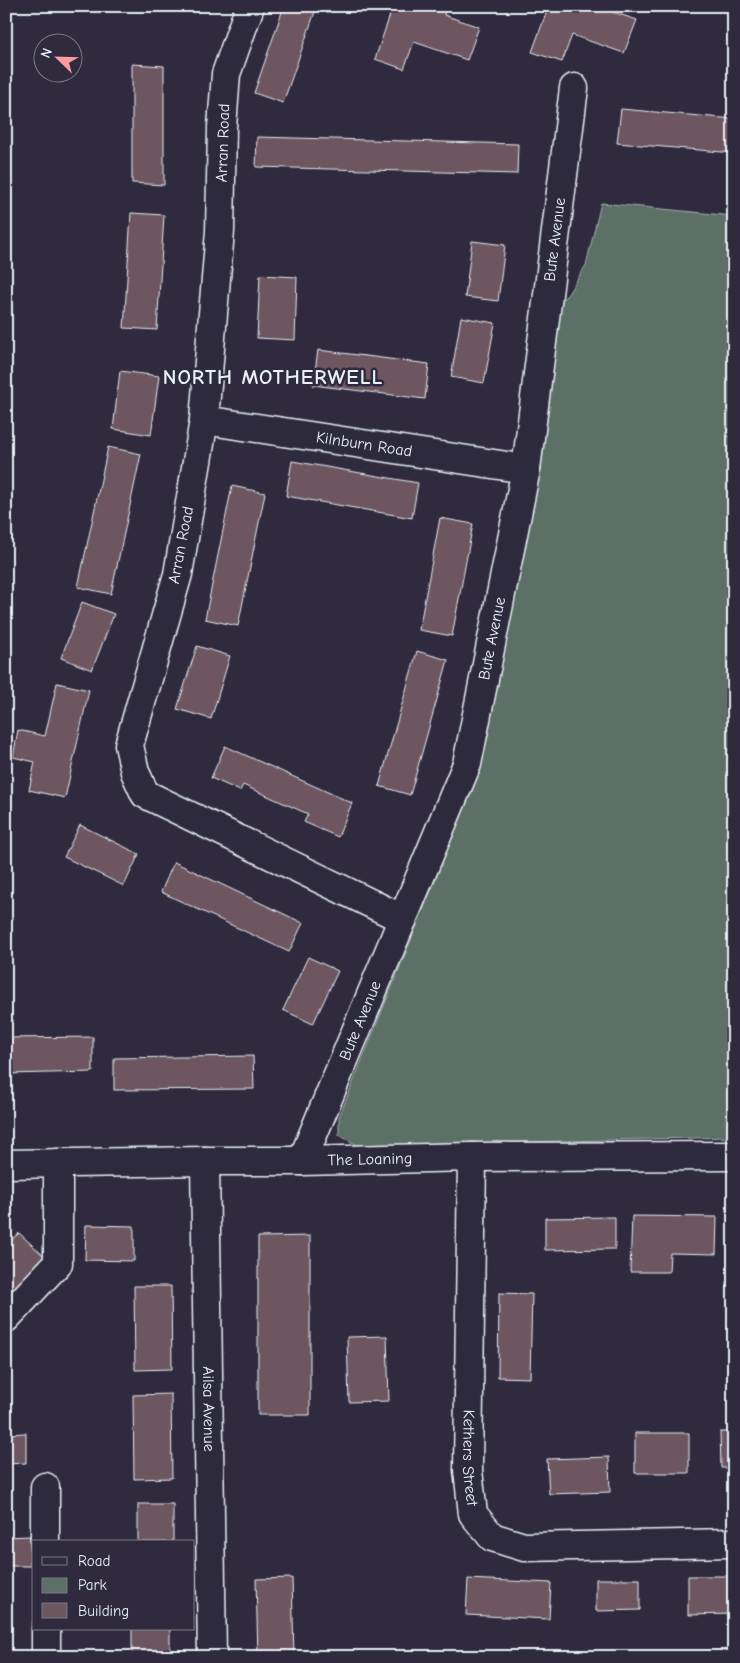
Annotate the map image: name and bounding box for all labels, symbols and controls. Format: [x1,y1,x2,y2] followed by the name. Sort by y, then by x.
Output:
[32,32,82,82] north arrow
[37,46,56,61] text: N
[213,103,233,183] street label: Arran Road
[541,197,569,283] street label: Bute Avenue
[163,365,383,389] district label: NORTH MOTHERWELL
[315,428,413,461] street label: Kilnburn Road
[165,505,197,585] street label: Arran Road
[475,595,509,682] street label: Bute Avenue
[336,978,385,1063] street label: Bute Avenue
[327,1149,412,1169] street label: The Loaning
[199,1366,218,1452] street label: Ailsa Avenue
[459,1410,481,1508] street label: Kethers Street
[32,1540,195,1630] legend
[78,1552,110,1570] text: Road
[78,1576,107,1594] text: Park
[78,1602,129,1620] text: Building

